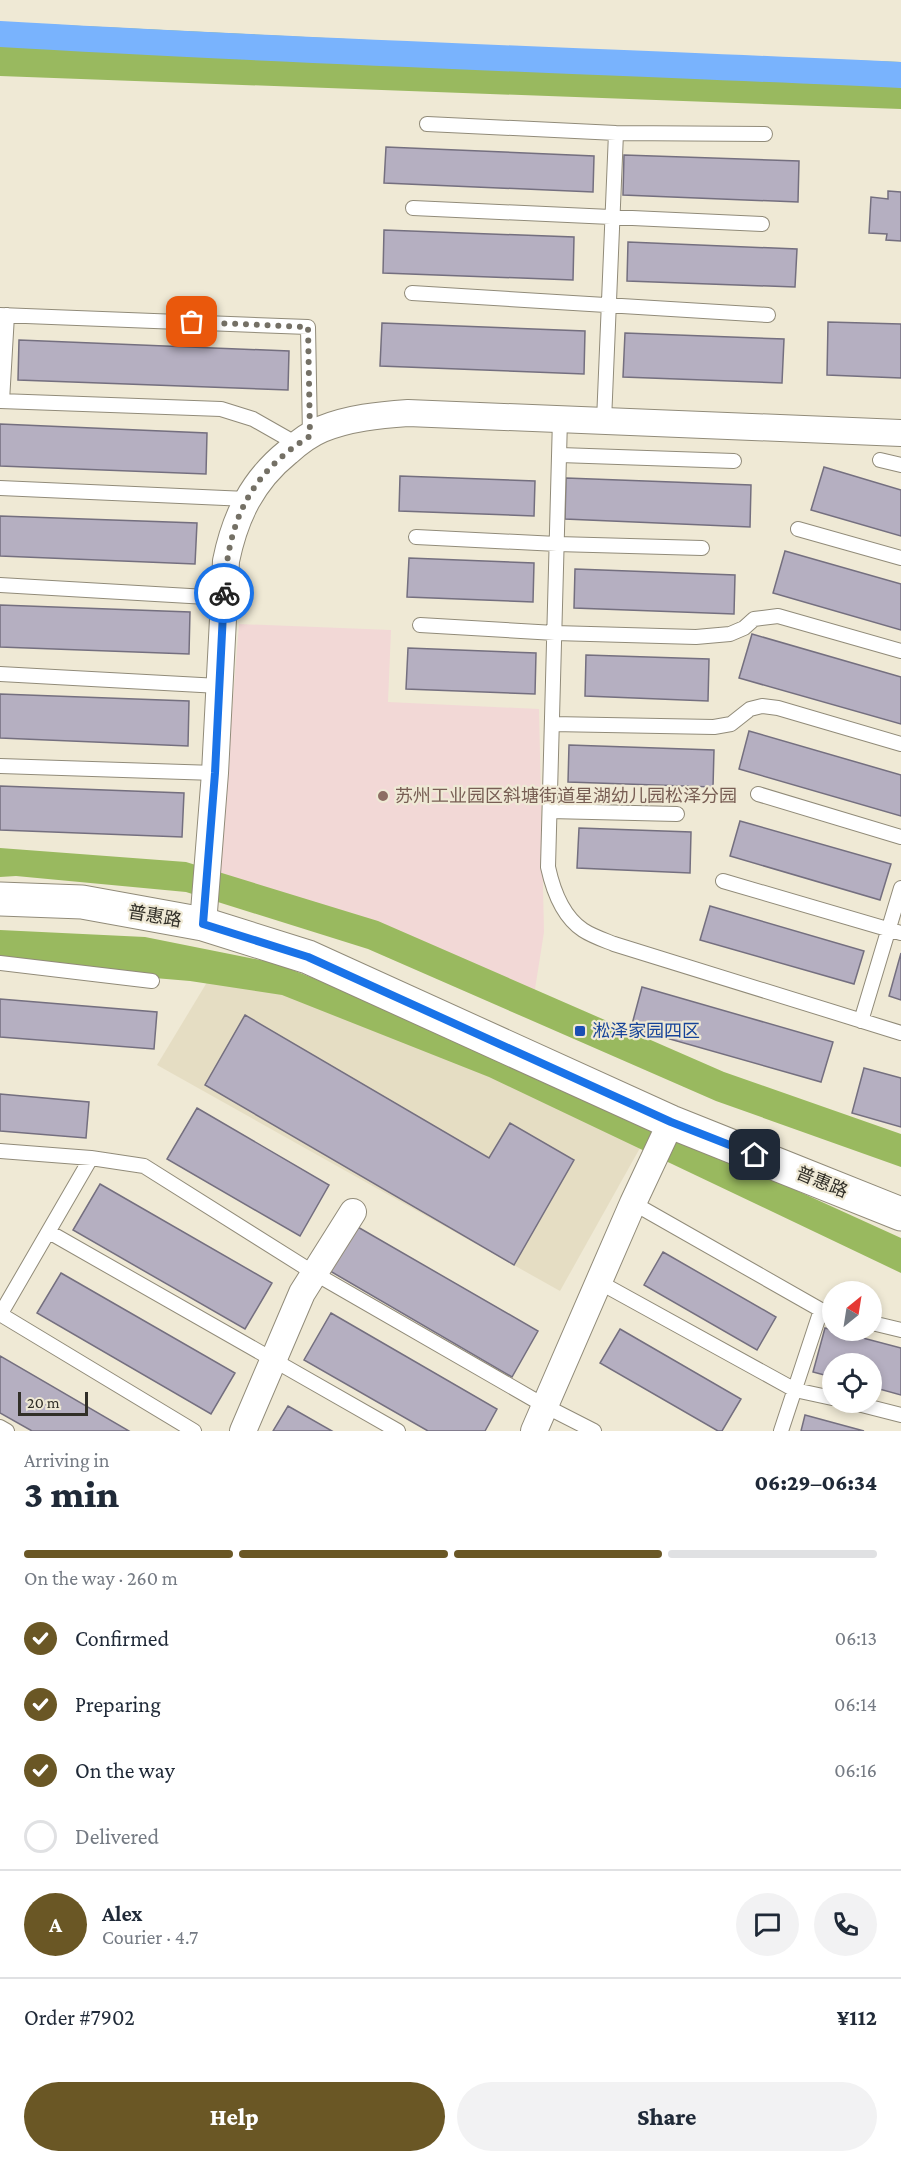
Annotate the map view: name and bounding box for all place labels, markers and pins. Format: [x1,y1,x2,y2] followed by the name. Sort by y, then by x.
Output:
[166,296,217,347] pin
[395,786,737,806] place label: 苏州工业园区斜塘街道星湖幼儿园松泽分园
[376,789,390,803] marker: 苏州工业园区斜塘街道星湖幼儿园松泽分园
[592,1021,700,1041] place label: 淞泽家园四区
[573,1024,587,1038] marker: 淞泽家园四区
[729,1129,780,1180] pin

